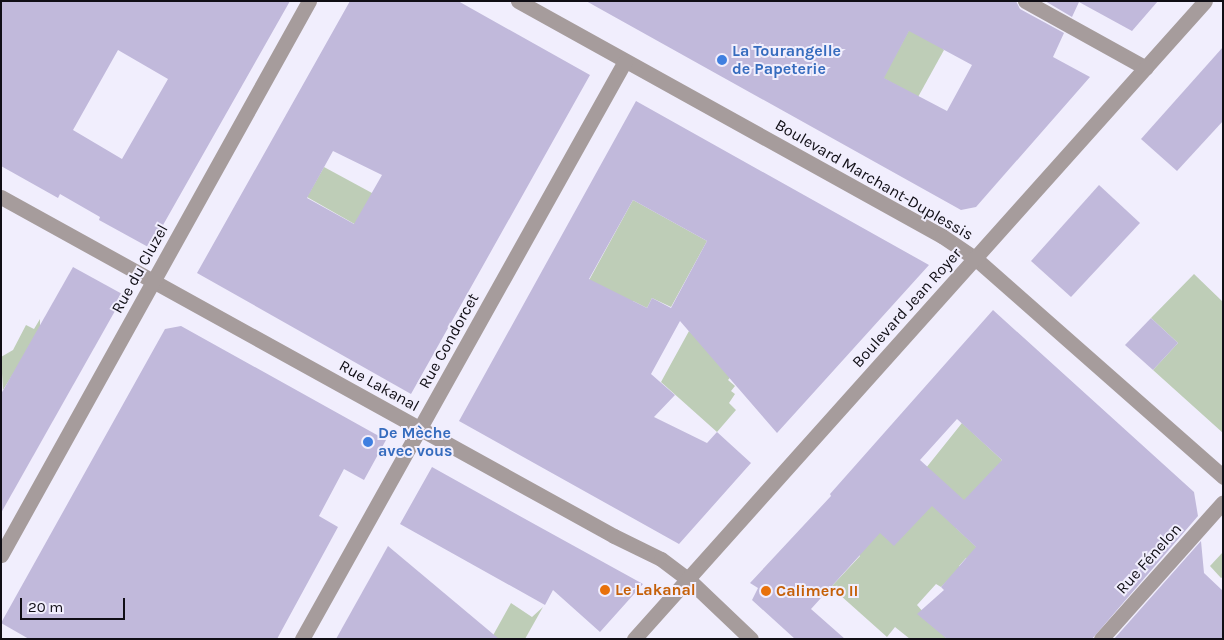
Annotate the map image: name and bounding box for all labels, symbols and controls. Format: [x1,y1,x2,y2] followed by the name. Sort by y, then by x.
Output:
[732,41,841,79] place label: La Tourangelle de Papeterie
[716,54,728,66] marker: La Tourangelle de Papeterie
[772,115,976,245] street label: Boulevard Marchant-Duplessis
[108,221,172,317] street label: Rue du Cluzel
[848,244,966,372] street label: Boulevard Jean Royer
[415,290,483,392] street label: Rue Condorcet
[336,356,422,416] street label: Rue Lakanal
[378,423,452,461] place label: De Mèche avec vous
[362,436,374,448] marker: De Mèche avec vous
[1112,520,1186,598] street label: Rue Fénelon
[615,580,696,600] place label: Le Lakanal
[776,581,858,601] place label: Calimero II
[599,584,611,596] marker: Le Lakanal
[760,585,772,597] marker: Calimero II
[22,588,128,620] scale bar
[28,598,63,616] text: 20 m

